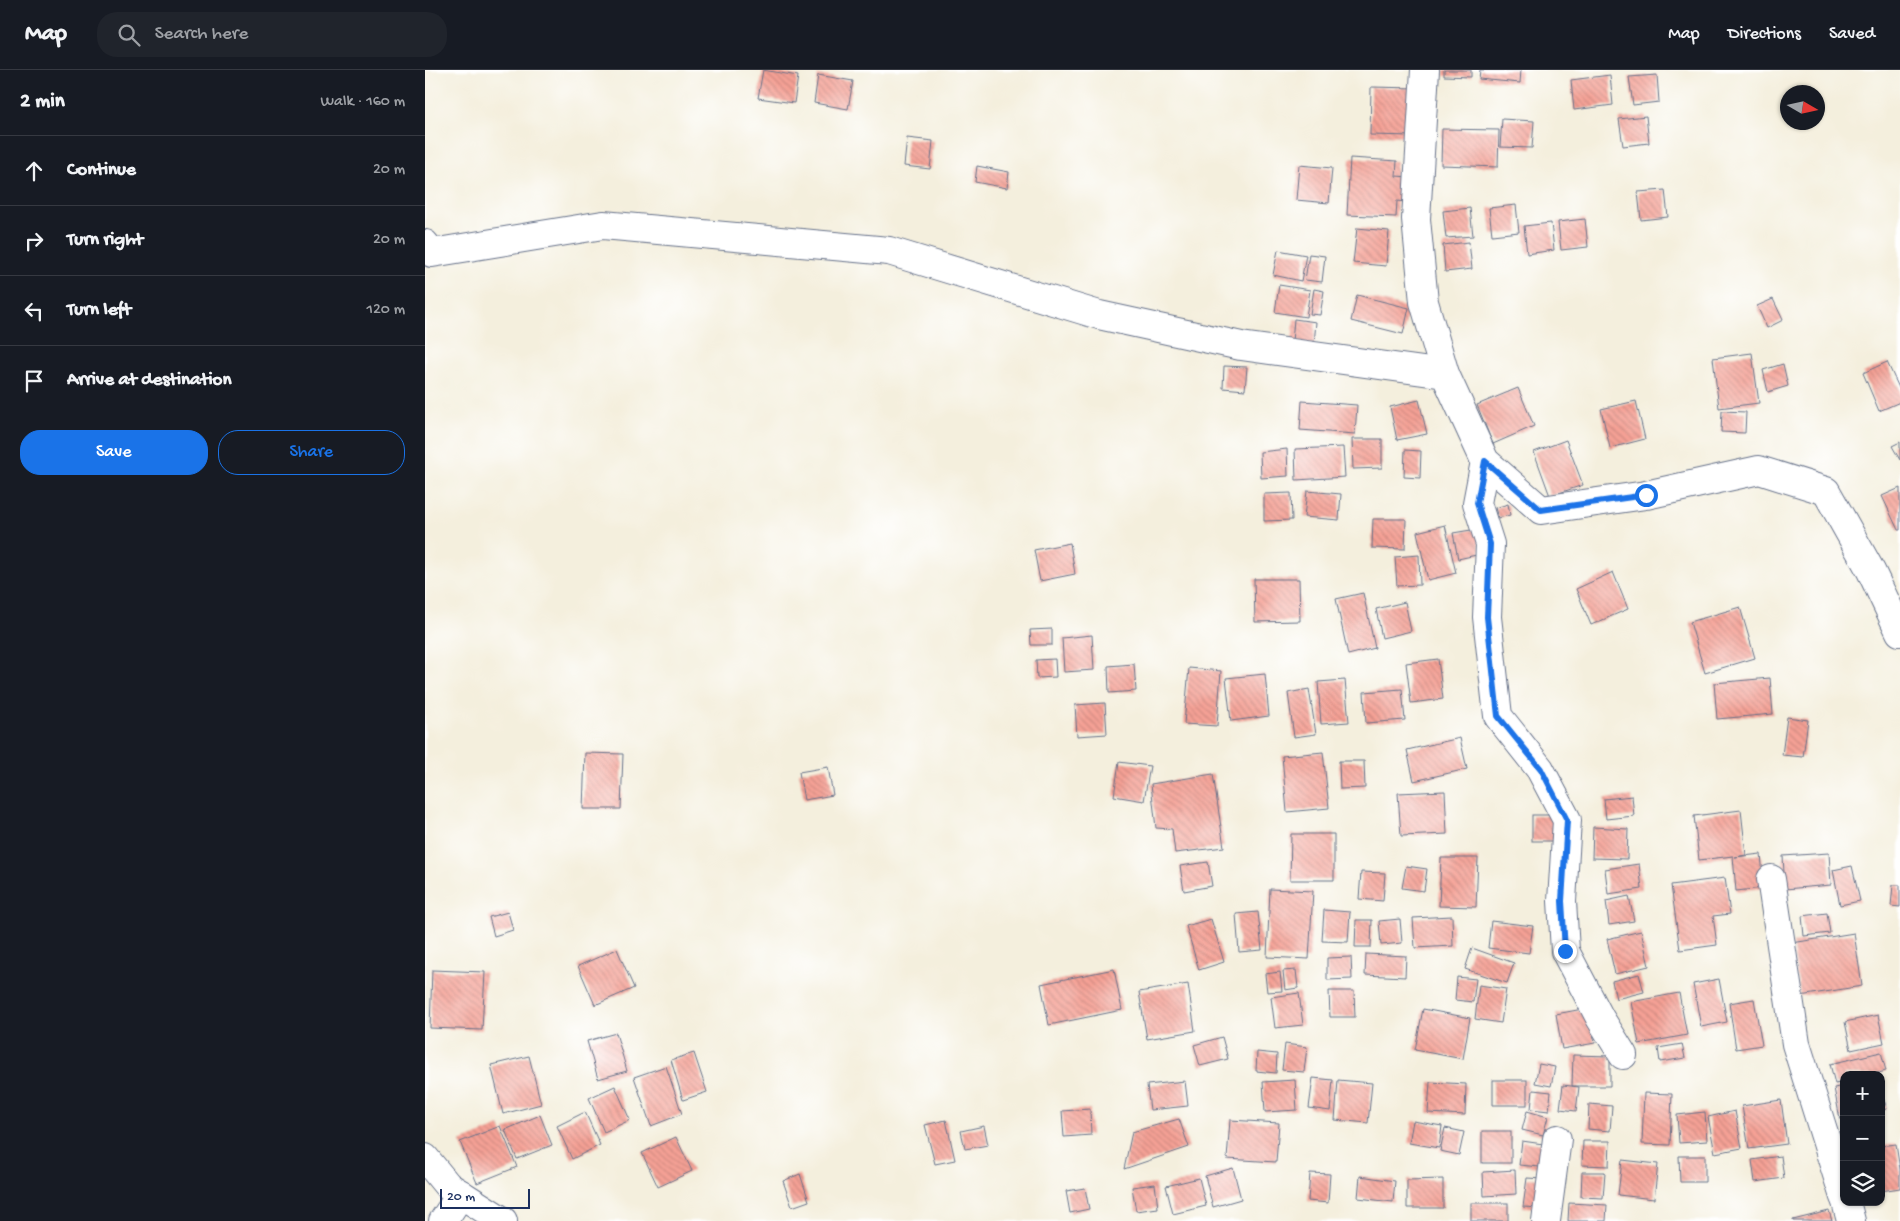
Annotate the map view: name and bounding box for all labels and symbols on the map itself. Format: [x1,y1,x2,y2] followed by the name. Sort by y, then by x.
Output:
[1780,85,1825,130] north arrow
[1635,484,1658,507] route start
[1554,940,1577,963] route end
[440,1186,530,1209] scale bar

